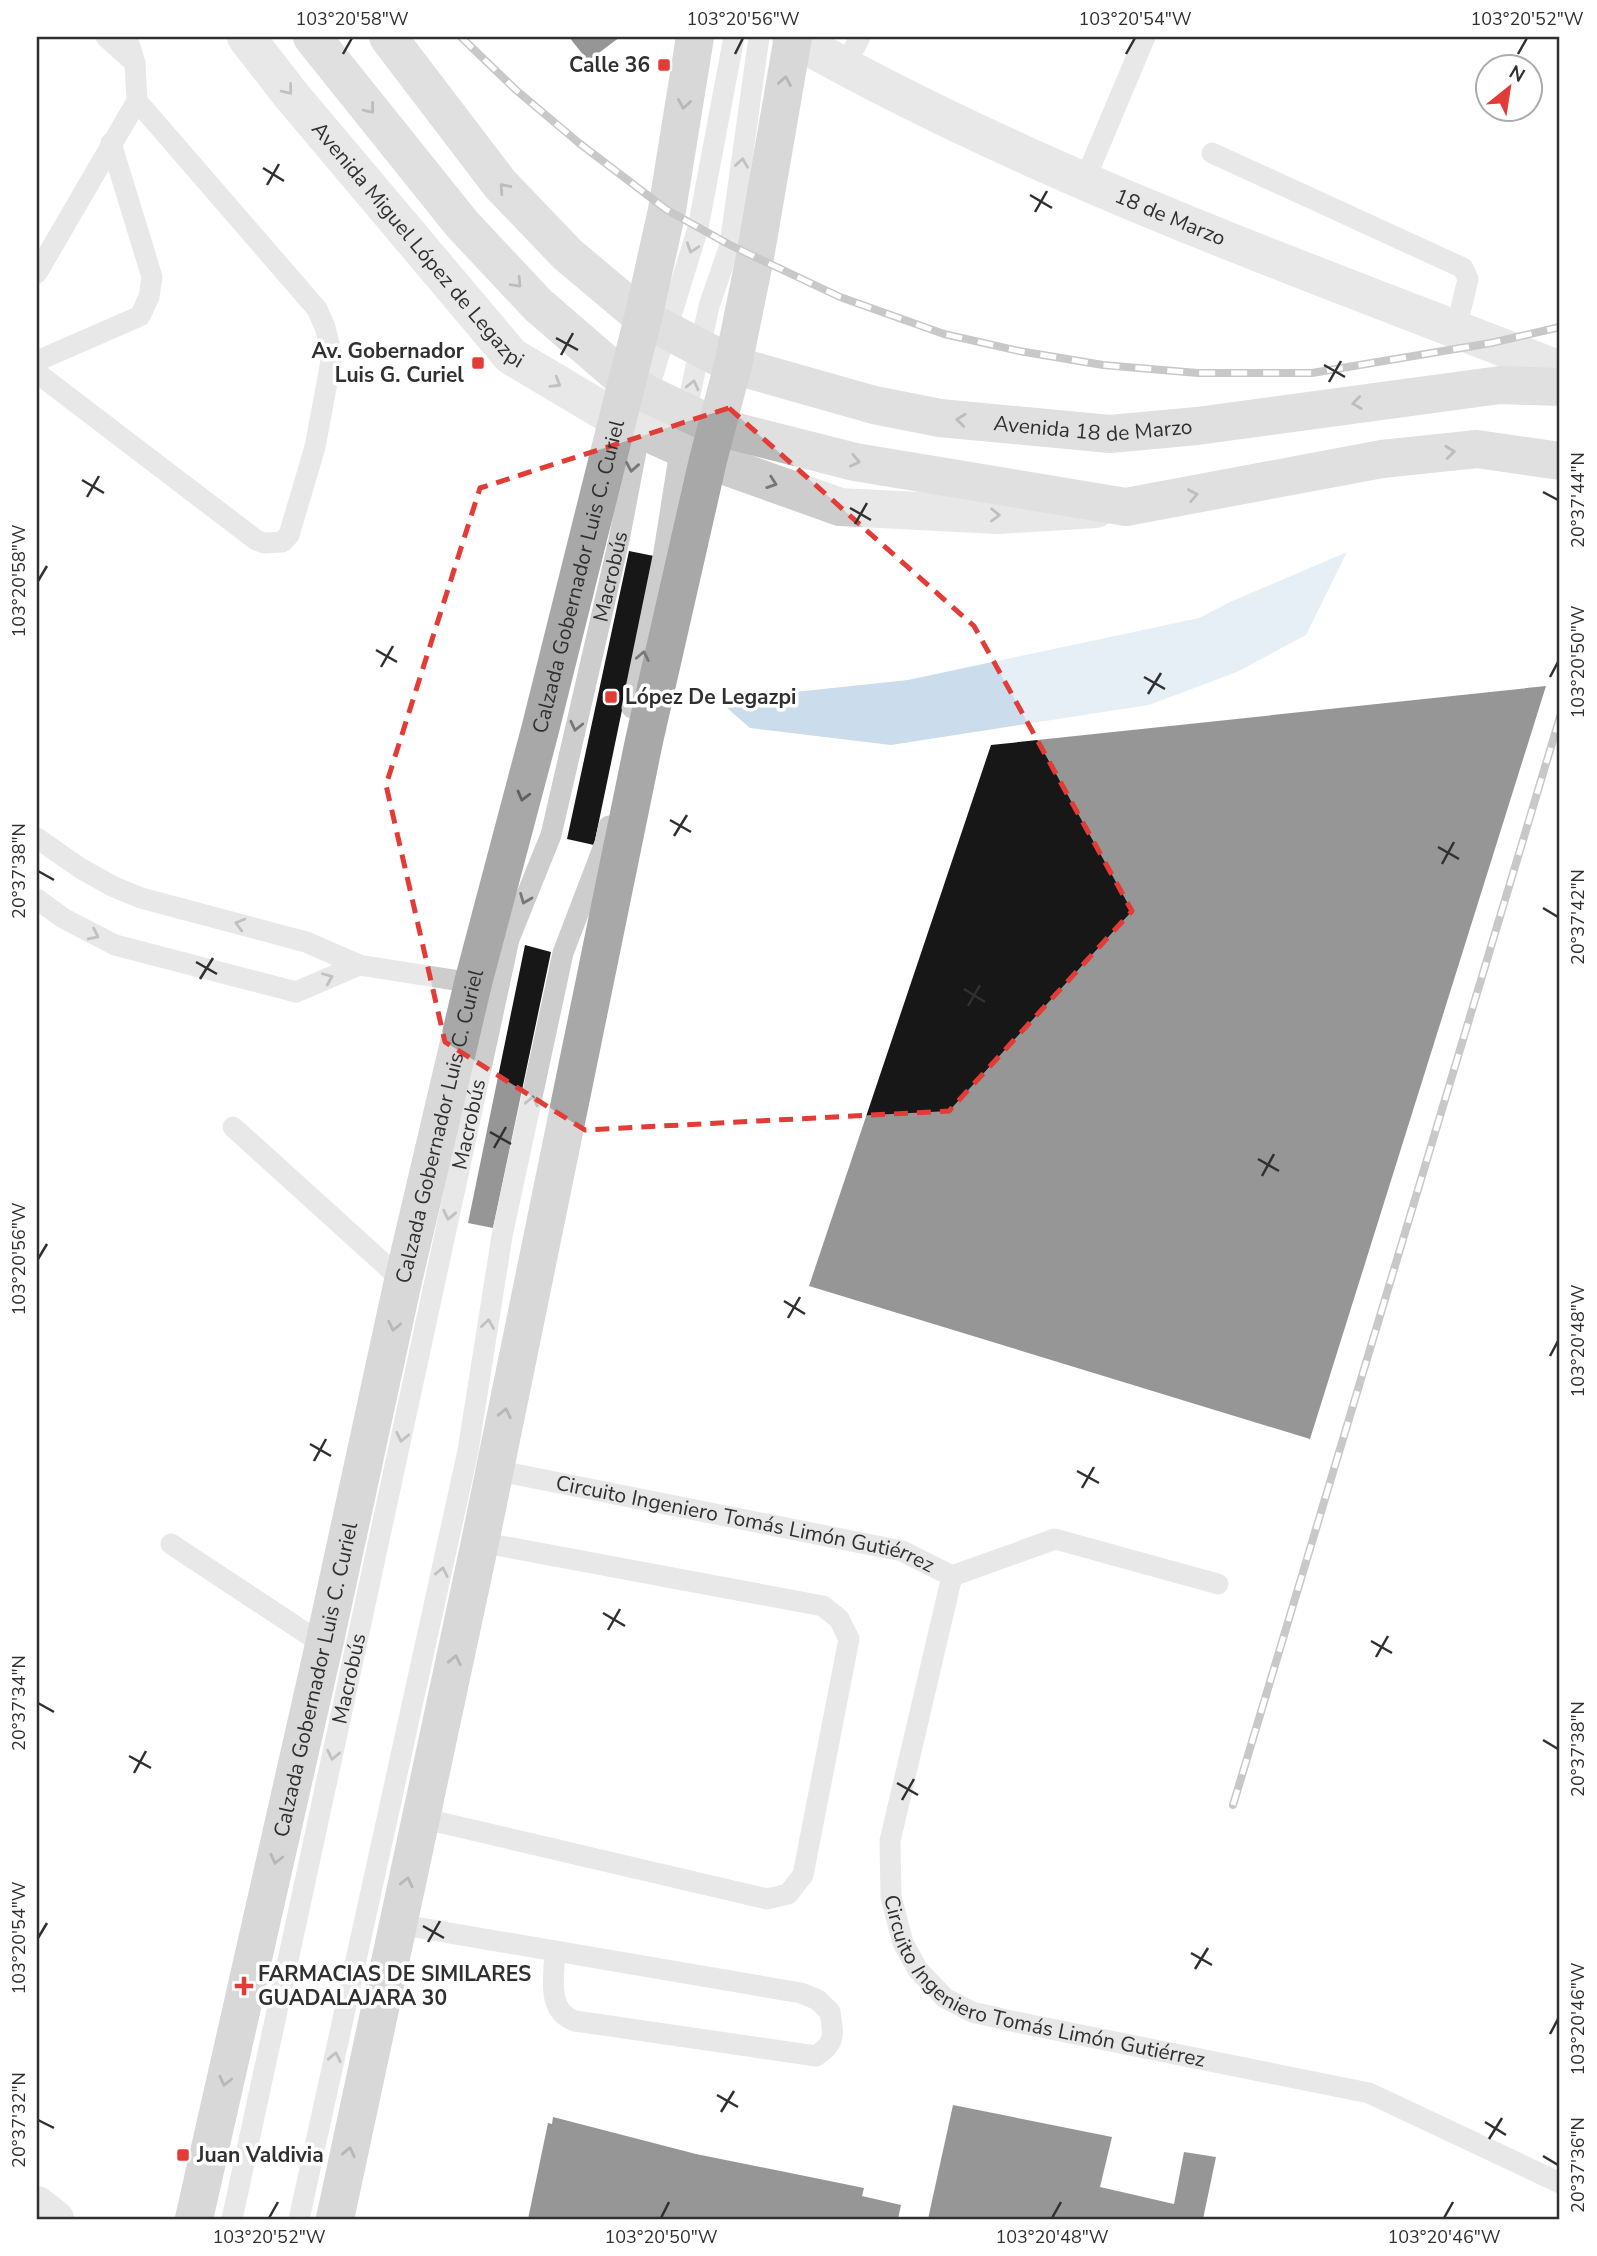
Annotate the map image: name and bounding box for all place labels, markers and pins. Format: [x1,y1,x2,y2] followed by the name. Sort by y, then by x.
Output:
[569,51,650,79] place label: Calle 36
[656,57,672,73] marker: Calle 36
[312,337,465,389] place label: Av. Gobernador Luis G. Curiel
[470,355,486,371] marker: Av. Gobernador Luis G. Curiel
[625,683,796,711] place label: López De Legazpi
[603,689,619,705] marker: López De Legazpi
[258,1960,531,2012] place label: FARMACIAS DE SIMILARES GUADALAJARA 30
[236,1978,252,1994] marker: FARMACIAS DE SIMILARES GUADALAJARA 30
[196,2141,324,2169] place label: Juan Valdivia
[175,2147,191,2163] marker: Juan Valdivia

